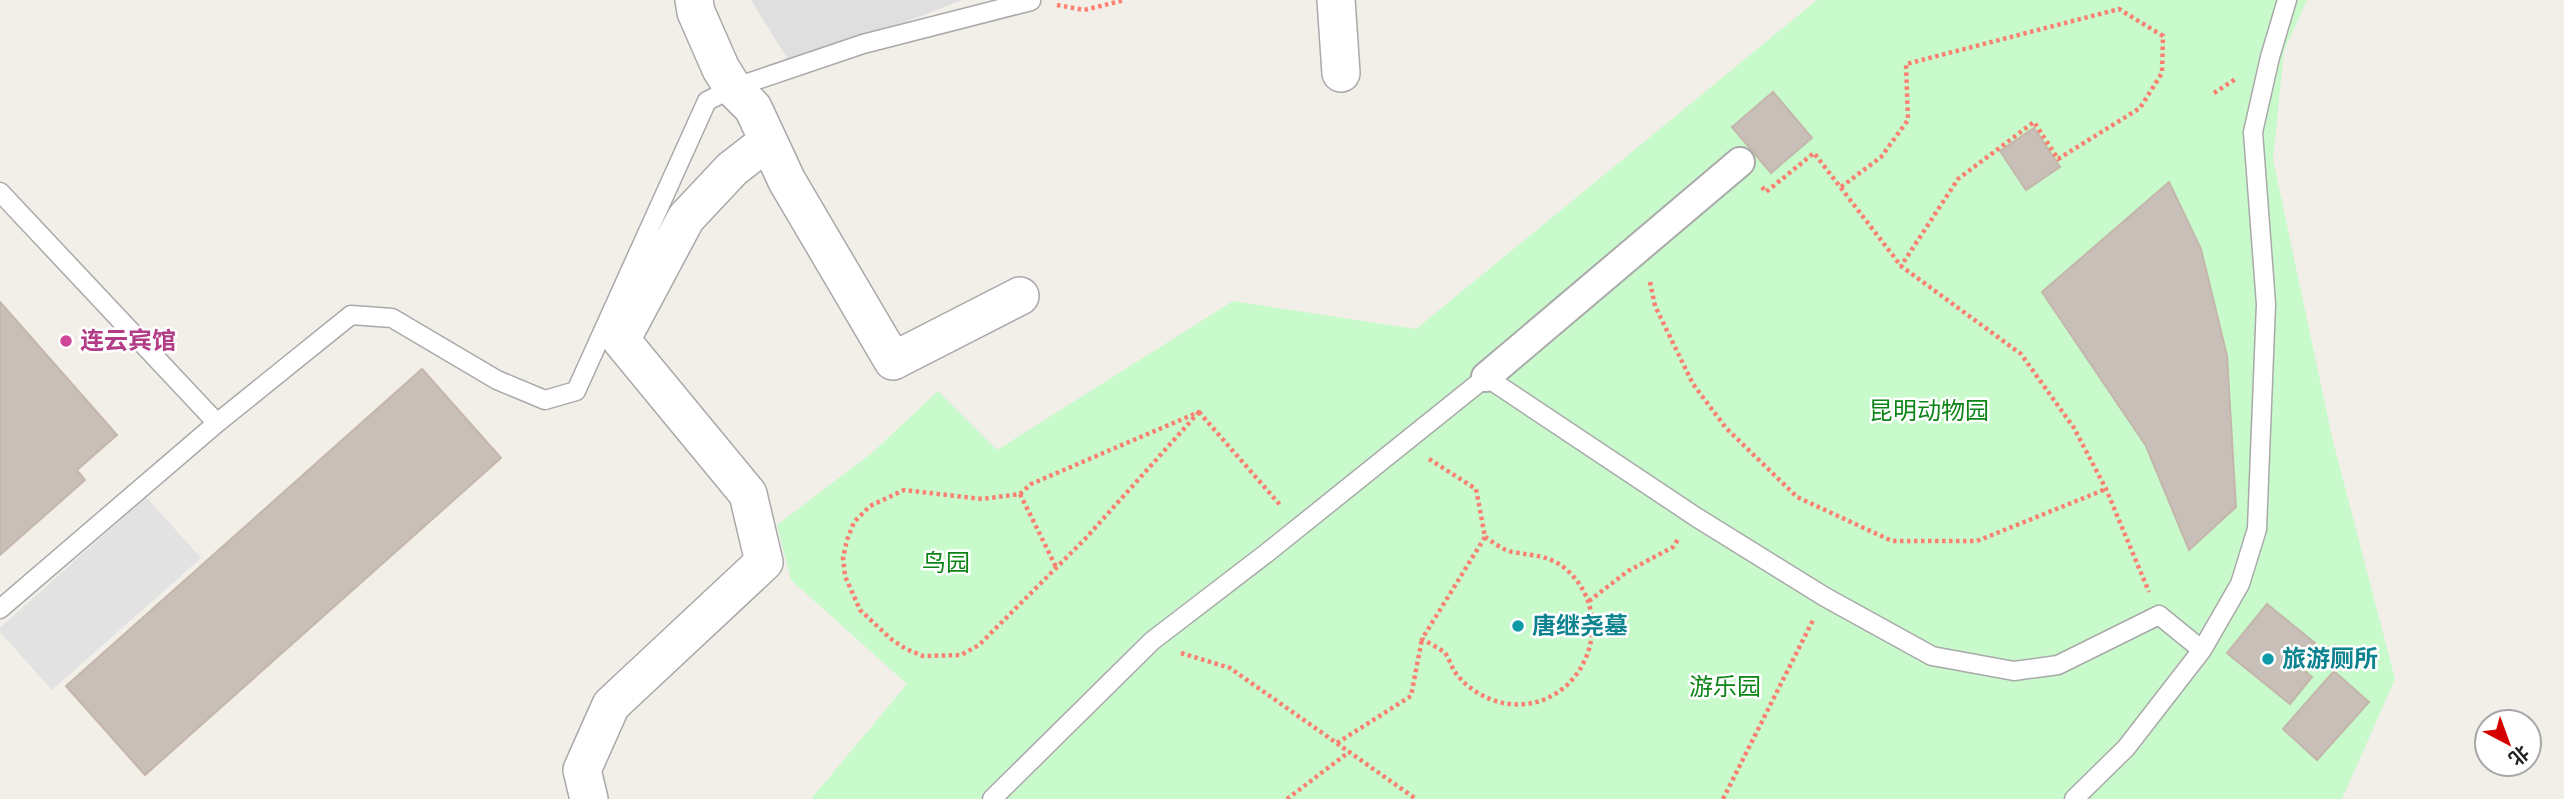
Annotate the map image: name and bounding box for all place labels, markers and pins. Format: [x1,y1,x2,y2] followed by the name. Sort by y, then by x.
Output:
[80,325,176,356] place label: 连云宾馆
[58,333,74,349] marker: 连云宾馆
[1532,610,1628,641] place label: 唐继尧墓
[1510,618,1526,634] marker: 唐继尧墓
[2282,643,2378,674] place label: 旅游厕所
[2260,651,2276,667] marker: 旅游厕所

